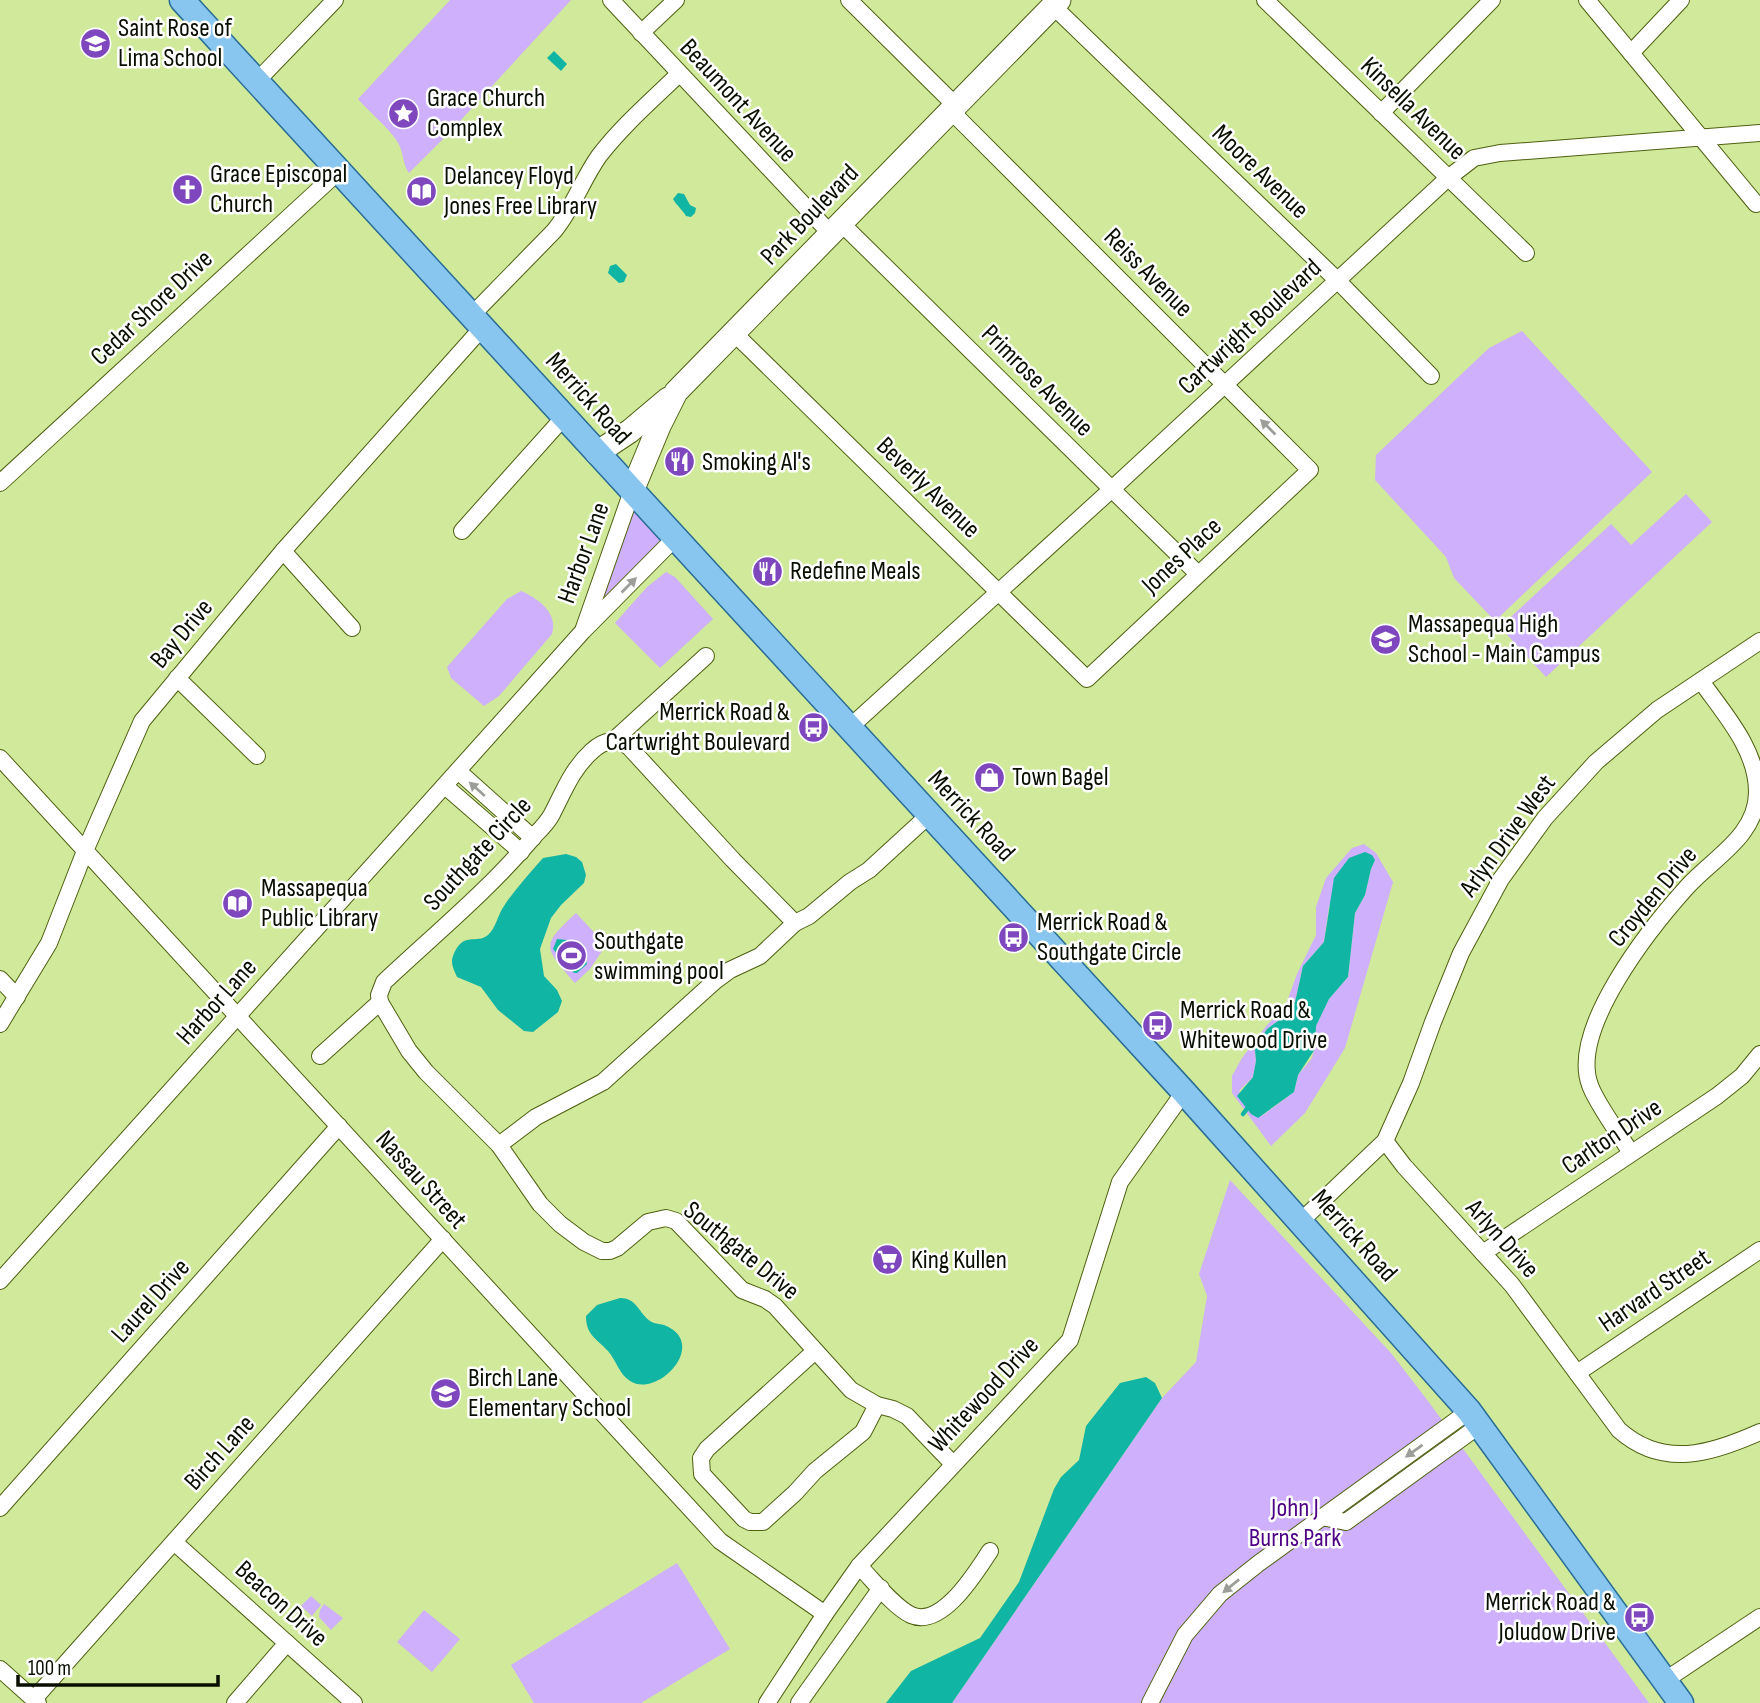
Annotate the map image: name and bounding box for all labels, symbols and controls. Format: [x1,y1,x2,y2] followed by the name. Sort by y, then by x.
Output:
[118,13,232,74] place label: Saint Rose of Lima School
[78,26,112,60] school or university icon: Saint Rose of Lima School
[673,33,803,169] street label: Beaumont Avenue
[1354,51,1472,167] street label: Kinsella Avenue
[427,83,545,144] place label: Grace Church Complex
[387,96,421,130] place icon: Grace Church Complex
[1205,118,1315,226] street label: Moore Avenue
[754,158,866,272] street label: Park Boulevard
[210,159,347,220] place label: Grace Episcopal Church
[443,161,597,222] place label: Delancey Floyd Jones Free Library
[170,172,204,206] church icon: Grace Episcopal Church
[404,174,438,208] library icon: Delancey Floyd Jones Free Library
[1097,222,1199,324] street label: Reiss Avenue
[85,244,219,372] street label: Cedar Shore Drive
[1172,253,1328,401] street label: Cartwright Boulevard
[975,319,1099,443] street label: Primrose Avenue
[539,346,637,452] street label: Merrick Road
[1259,419,1276,436] one-way arrow
[870,431,986,545] street label: Beverly Avenue
[662,445,696,479] restaurant icon: Smoking Al's
[702,447,811,478] place label: Smoking Al's
[551,498,617,608] street label: Harbor Lane
[1135,511,1228,601] street label: Jones Place
[750,554,784,588] restaurant icon: Redefine Meals
[790,556,921,587] place label: Redefine Meals
[620,577,637,593] one-way arrow
[144,593,220,675] street label: Bay Drive
[1408,609,1600,670] place label: Massapequa High School - Main Campus
[1368,622,1402,656] school or university icon: Massapequa High School - Main Campus
[606,697,790,758] place label: Merrick Road & Cartwright Boulevard
[796,710,830,744] bus stop icon: Merrick Road & Cartwright Boulevard
[972,760,1006,794] shop icon: Town Bagel
[1012,762,1109,793] place label: Town Bagel
[921,764,1021,868] street label: Merrick Road
[1453,769,1563,904] street label: Arlyn Drive West
[469,781,486,797] one-way arrow
[417,791,539,917] street label: Southgate Circle
[1602,840,1704,954] street label: Croyden Drive
[261,873,378,934] place label: Massapequa Public Library
[221,886,255,920] library icon: Massapequa Public Library
[1037,907,1181,968] place label: Merrick Road & Southgate Circle
[997,920,1031,954] bus stop icon: Merrick Road & Southgate Circle
[594,926,724,987] place label: Southgate swimming pool
[554,939,588,973] sports icon: Southgate swimming pool
[170,953,264,1051] street label: Harbor Lane
[1180,995,1327,1056] place label: Merrick Road & Whitewood Drive
[1140,1008,1174,1042] bus stop icon: Merrick Road & Whitewood Drive
[1556,1092,1668,1182] street label: Carlton Drive
[369,1125,473,1236] street label: Nassau Street
[1305,1183,1403,1289] street label: Merrick Road
[1458,1193,1545,1285] street label: Arlyn Drive
[677,1195,805,1307] street label: Southgate Drive
[1594,1242,1717,1339] street label: Harvard Street
[871,1243,905,1277] supermarket icon: King Kullen
[911,1245,1007,1276] place label: King Kullen
[105,1253,197,1349] street label: Laurel Drive
[922,1331,1046,1459] street label: Whitewood Drive
[468,1363,631,1424] place label: Birch Lane Elementary School
[428,1376,462,1410] school or university icon: Birch Lane Elementary School
[178,1409,262,1497] street label: Birch Lane
[1405,1444,1423,1458] one-way arrow
[1249,1493,1341,1554] park label: John J Burns Park
[228,1554,334,1654] street label: Beacon Drive
[1222,1578,1239,1593] one-way arrow
[1485,1587,1616,1648] place label: Merrick Road & Joludow Drive
[1622,1600,1656,1634] bus stop icon: Merrick Road & Joludow Drive
[18,1644,217,1688] scale bar
[28,1656,71,1681] text: 100 m

